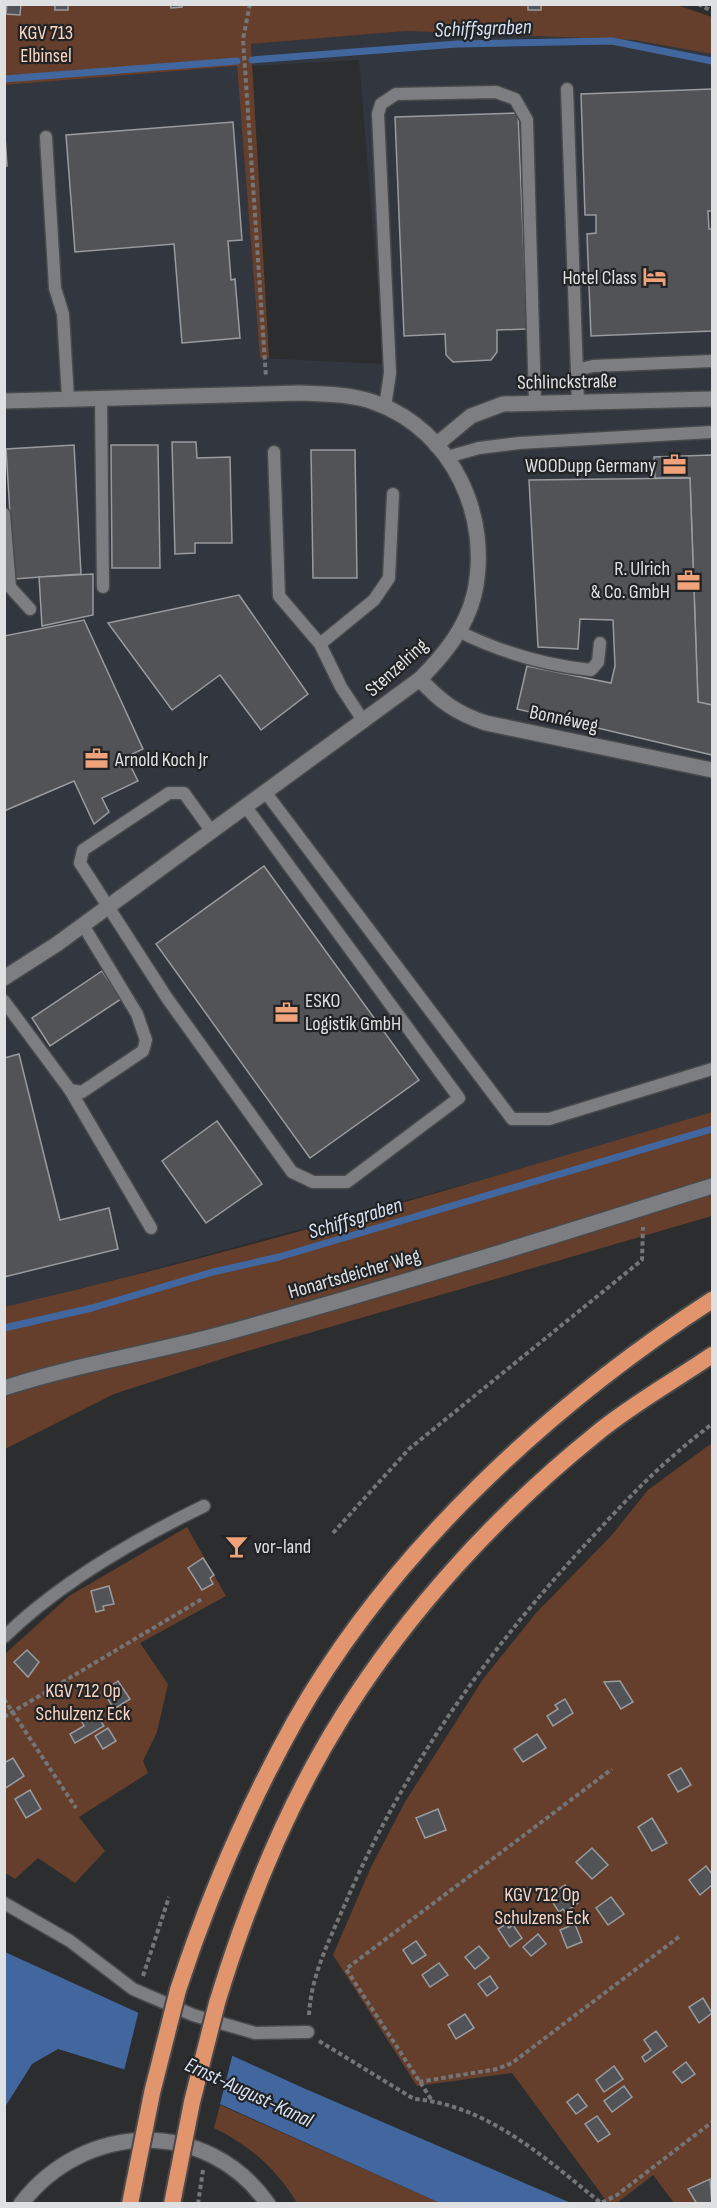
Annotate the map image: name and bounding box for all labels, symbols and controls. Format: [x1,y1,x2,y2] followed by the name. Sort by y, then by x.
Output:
[434,14,532,43] water label: Schiffsgraben
[19,21,73,68] park label: KGV 713 Elbinsel
[642,264,668,290] hotel icon: Hotel Class
[562,266,637,290] place label: Hotel Class
[517,369,617,395] street label: Schlinckstraße
[661,452,687,478] office icon: WOODupp Germany
[525,454,656,478] place label: WOODupp Germany
[591,557,670,604] place label: R. Ulrich & Co. GmbH
[675,567,701,593] office icon: R. Ulrich & Co. GmbH
[360,633,433,702] street label: Stenzelring
[527,700,600,738] street label: Bonnéweg
[84,746,110,772] office icon: Arnold Koch Jr
[114,748,209,772] place label: Arnold Koch Jr
[305,989,401,1036] place label: ESKO Logistik GmbH
[274,999,300,1025] office icon: ESKO Logistik GmbH
[305,1192,405,1245] water label: Schiffsgraben
[286,1244,423,1304] street label: Honartsdeicher Weg
[223,1533,249,1559] bar icon: vor-land
[254,1535,311,1559] place label: vor-land
[36,1679,131,1726] park label: KGV 712 Op Schulzenz Eck
[495,1883,590,1930] park label: KGV 712 Op Schulzens Eck
[181,2052,318,2133] water label: Ernst-August-Kanal

